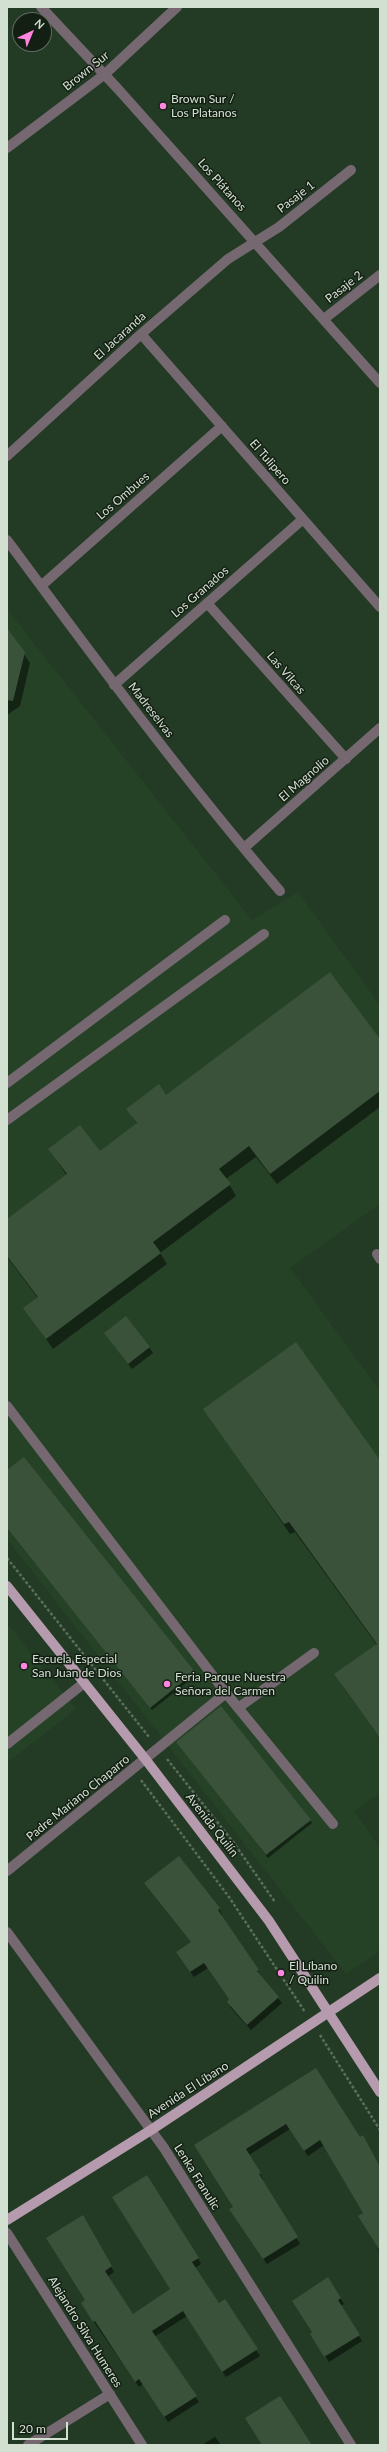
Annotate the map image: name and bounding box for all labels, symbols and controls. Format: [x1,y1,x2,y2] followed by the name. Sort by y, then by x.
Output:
[12,12,52,52] north arrow
[32,16,48,31] text: N
[60,48,112,94] street label: Brown Sur
[171,92,237,120] place label: Brown Sur / Los Platanos
[158,101,168,111] marker: Brown Sur / Los Platanos
[195,156,249,214] street label: Los Plátanos
[274,178,318,216] street label: Pasaje 1
[322,268,366,306] street label: Pasaje 2
[91,309,149,363] street label: El Jacaranda
[247,437,293,487] street label: El Tulipero
[94,469,152,523] street label: Los Ombues
[168,563,232,621] street label: Los Granados
[264,649,308,697] street label: Las Vilcas
[125,680,177,740] street label: Madreselvas
[276,753,332,805] street label: El Magnolio
[32,1652,121,1680] place label: Escuela Especial San Juan de Dios
[19,1661,29,1671] marker: Escuela Especial San Juan de Dios
[175,1670,286,1698] place label: Feria Parque Nuestra Señora del Carmen
[162,1679,172,1689] marker: Feria Parque Nuestra Señora del Carmen
[23,1752,133,1844] street label: Padre Mariano Chaparro
[183,1790,241,1860] street label: Avenida Quilín
[289,1959,337,1987] place label: El Líbano / Quilin
[276,1968,286,1978] marker: El Líbano / Quilin
[145,2058,231,2122] street label: Avenida El Líbano
[171,2141,223,2213] street label: Lenka Franulic
[45,2274,125,2390] street label: Alejandro Silva Humeres
[14,2414,70,2440] scale bar
[19,2421,46,2436] text: 20 m

